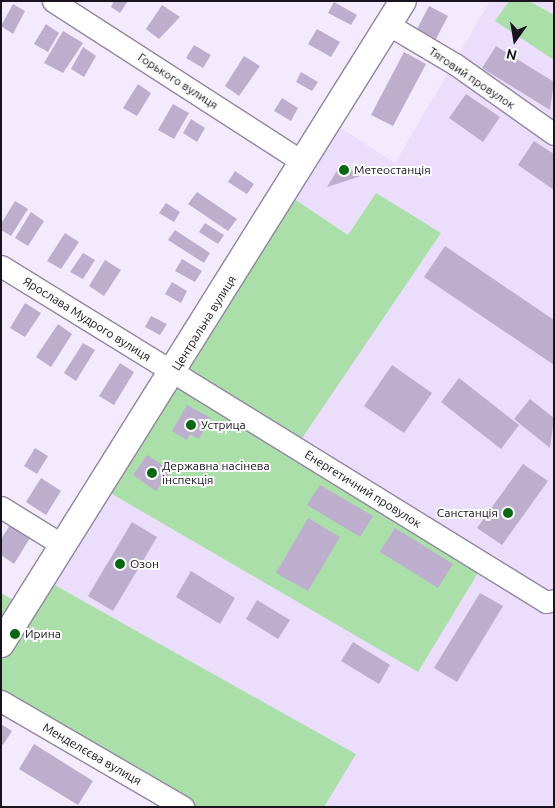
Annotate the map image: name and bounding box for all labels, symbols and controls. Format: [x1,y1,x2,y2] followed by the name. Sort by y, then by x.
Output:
[490,15,540,65] north arrow
[426,44,518,112] street label: Тяговий провулок
[505,46,519,64] text: N
[135,50,221,112] street label: Горького вулиця
[354,163,431,177] place label: Метеостанція
[338,164,350,176] marker: Метеостанція
[169,273,239,373] street label: Центральна вулиця
[21,274,153,364] street label: Ярослава Мудрого вулиця
[201,418,246,432] place label: Устрица
[185,419,197,431] marker: Устрица
[302,447,424,531] street label: Енергетичний провулок
[162,459,270,487] place label: Державна насiнева iнспекцiя
[146,467,158,479] marker: Державна насiнева iнспекцiя
[437,506,498,520] place label: Санстанція
[502,507,514,519] marker: Санстанція
[130,557,159,571] place label: Озон
[114,558,126,570] marker: Озон
[25,627,61,641] place label: Ирина
[9,628,21,640] marker: Ирина
[40,720,144,788] street label: Менделєєва вулиця

